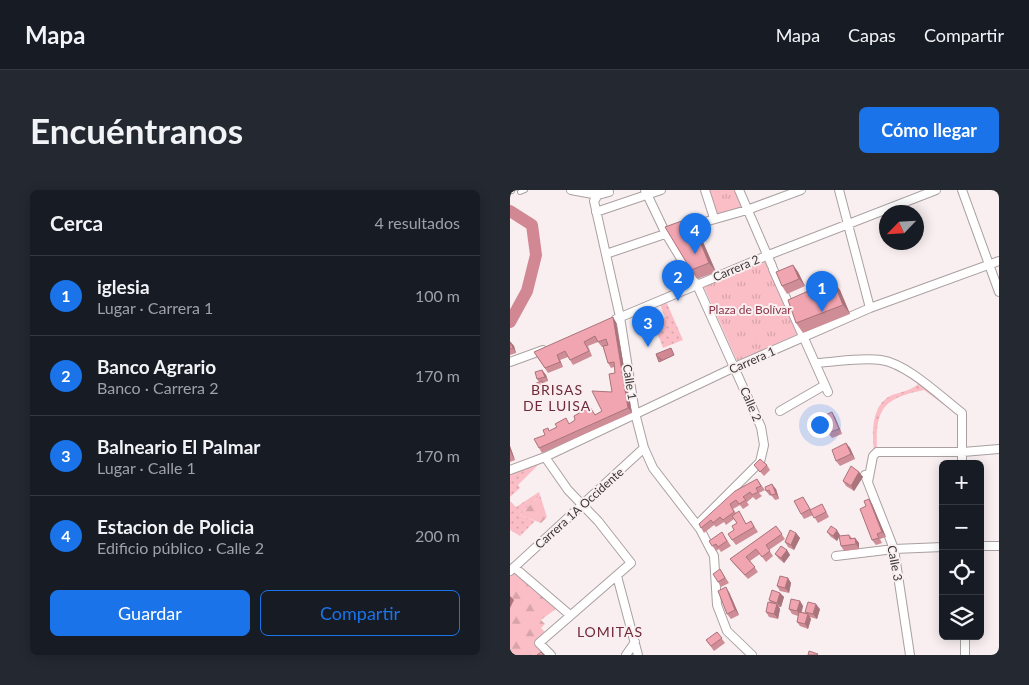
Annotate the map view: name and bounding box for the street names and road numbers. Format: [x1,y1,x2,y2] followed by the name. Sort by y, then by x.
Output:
[710,251,762,284] street label: Carrera 2
[727,343,778,377] street label: Carrera 1
[620,363,640,401] street label: Calle 1
[737,384,765,424] street label: Calle 2
[532,464,626,552] street label: Carrera 1A Occidente
[884,544,906,582] street label: Calle 3

